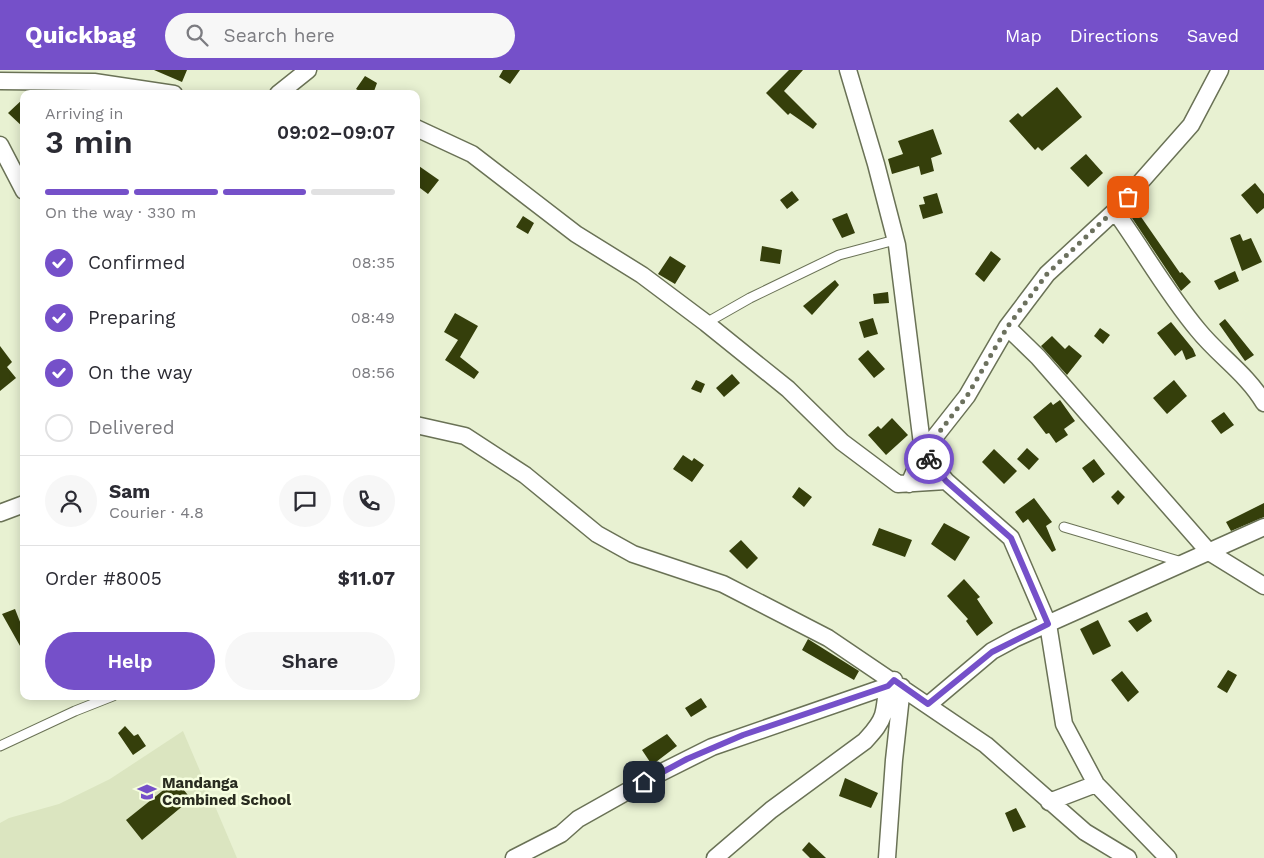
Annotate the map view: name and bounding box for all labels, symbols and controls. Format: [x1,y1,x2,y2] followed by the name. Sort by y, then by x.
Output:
[165,13,515,58] search box
[25,21,135,49] text: Quickbag
[183,21,211,49] icon: search
[223,24,335,47] text: Search here
[1005,25,1042,46] text: Map
[1070,25,1159,46] text: Directions
[1187,25,1239,46] text: Saved
[45,104,123,123] text: Arriving in
[277,121,395,144] text: 09:02–09:07
[45,123,133,161] text: 3 min
[1107,176,1149,218] pin
[1114,183,1142,211] icon: bag
[45,203,196,222] text: On the way · 330 m
[45,249,73,277] icon: check
[88,251,185,274] text: Confirmed
[352,253,395,272] text: 08:35
[45,304,73,332] icon: check
[88,306,175,329] text: Preparing
[351,308,395,327] text: 08:49
[45,359,73,387] icon: check
[88,361,192,384] text: On the way
[351,363,395,382] text: 08:56
[88,416,175,439] text: Delivered
[904,434,954,484] courier
[915,445,943,473] icon: bike
[45,475,97,527] button: person
[279,475,331,527] button: chat
[343,475,395,527] button: phone
[109,480,150,503] text: Sam
[109,503,204,522] text: Courier · 4.8
[45,567,162,590] text: Order #8005
[338,567,395,590] text: $11.07
[45,632,215,690] button: Help
[225,632,395,690] button: Share
[623,761,665,803] pin
[630,768,658,796] icon: home
[162,774,291,809] place label: Mandanga Combined School
[136,781,158,803] school or university icon: Mandanga Combined School

